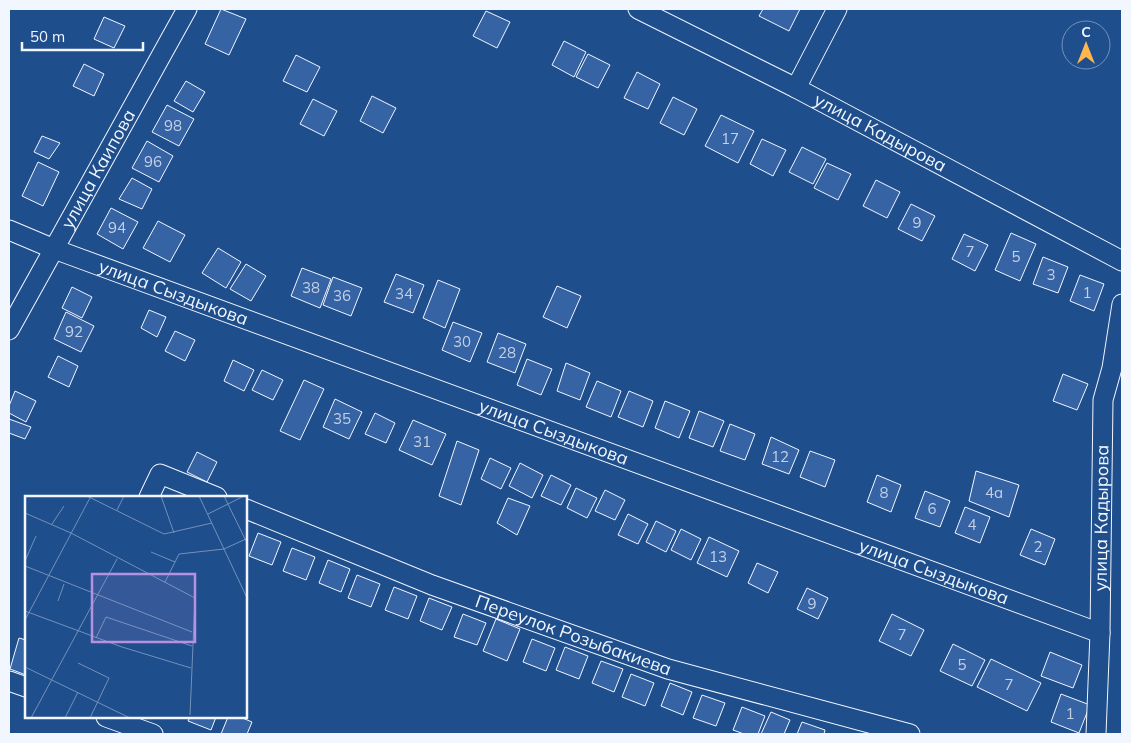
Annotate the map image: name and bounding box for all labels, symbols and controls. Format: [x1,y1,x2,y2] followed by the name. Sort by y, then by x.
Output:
[22,20,144,52] scale bar
[1061,20,1111,70] north arrow
[1081,23,1091,41] text: С
[30,27,65,46] text: 50 m
[810,88,951,177] street label: улица Кадырова
[56,105,140,233] street label: улица Каипова
[164,116,182,135] house number: 98
[721,129,739,148] house number: 17
[144,152,162,171] house number: 96
[912,213,922,232] house number: 9
[108,218,126,237] house number: 94
[965,242,975,261] house number: 7
[1011,247,1021,266] house number: 5
[96,254,252,330] street label: улица Сыздыкова
[1046,265,1056,284] house number: 3
[302,278,320,297] house number: 38
[1082,283,1092,302] house number: 1
[395,284,413,303] house number: 34
[333,286,351,305] house number: 36
[65,322,83,341] house number: 92
[453,332,471,351] house number: 30
[498,343,516,362] house number: 28
[476,394,632,470] street label: улица Сыздыкова
[333,409,351,428] house number: 35
[413,432,431,451] house number: 31
[1089,445,1113,592] street label: улица Кадырова
[771,447,789,466] house number: 12
[879,483,889,502] house number: 8
[985,483,1003,502] house number: 4а
[25,496,248,718] inset map
[927,499,937,518] house number: 6
[967,515,977,534] house number: 4
[856,534,1012,609] street label: улица Сыздыкова
[1033,537,1043,556] house number: 2
[709,547,727,566] house number: 13
[472,589,675,680] street label: Переулок Розыбакиева
[807,594,817,613] house number: 9
[897,625,907,644] house number: 7
[957,655,967,674] house number: 5
[1004,675,1014,694] house number: 7
[1065,704,1075,723] house number: 1

